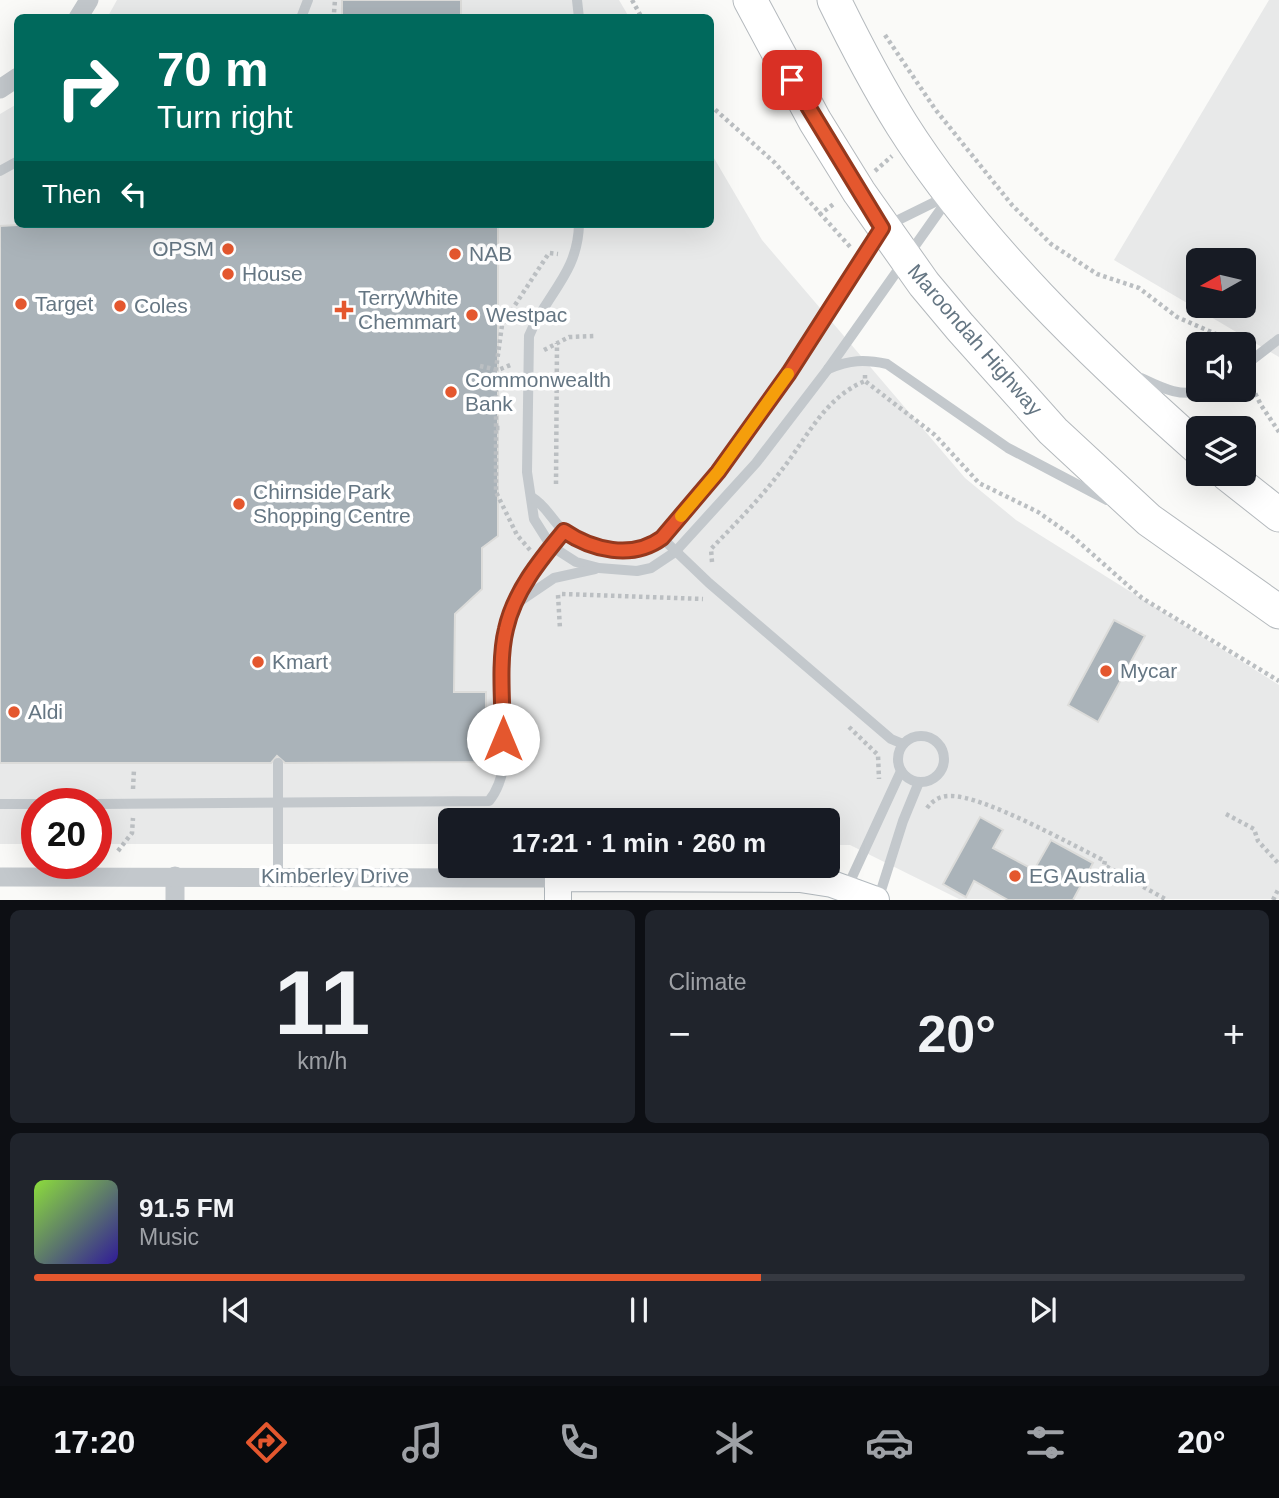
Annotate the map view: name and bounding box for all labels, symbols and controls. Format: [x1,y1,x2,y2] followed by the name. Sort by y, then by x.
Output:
[42,42,133,133] icon: right
[157,42,269,96] text: 70 m
[762,50,822,110] pin
[773,61,811,99] icon: arrive
[157,99,293,135] text: Turn right
[115,175,153,213] icon: left
[42,179,101,209] text: Then
[152,237,214,260] place label: OPSM
[220,241,236,257] marker: OPSM
[469,242,512,265] place label: NAB
[447,246,463,262] marker: NAB
[1186,248,1256,318] north arrow
[1186,248,1256,486] map controls
[904,259,1048,420] street label: Maroondah Highway
[242,262,303,285] place label: House
[220,266,236,282] marker: House
[358,286,458,333] place label: TerryWhite Chemmart
[35,292,94,315] place label: Target
[134,294,188,317] place label: Coles
[13,296,29,312] marker: Target
[112,298,128,314] marker: Coles
[336,302,352,318] marker: TerryWhite Chemmart
[486,303,567,326] place label: Westpac
[464,307,480,323] marker: Westpac
[1186,332,1256,402] button: sound
[465,368,611,415] place label: Commonwealth Bank
[443,384,459,400] marker: Commonwealth Bank
[1186,416,1256,486] button: layers
[253,480,411,527] place label: Chirnside Park Shopping Centre
[231,496,247,512] marker: Chirnside Park Shopping Centre
[272,650,328,673] place label: Kmart
[250,654,266,670] marker: Kmart
[1120,659,1177,682] place label: Mycar
[1098,663,1114,679] marker: Mycar
[28,700,63,723] place label: Aldi
[466,702,540,776] position arrow
[6,704,22,720] marker: Aldi
[21,788,112,879] speed limit sign: 20
[512,828,766,858] text: 17:21 · 1 min · 260 m
[261,864,409,887] street label: Kimberley Drive
[1029,864,1146,887] place label: EG Australia
[1007,868,1023,884] marker: EG Australia
[274,952,370,1053] text: 11
[669,969,746,995] text: Climate
[917,1005,996,1063] text: 20°
[669,1013,691,1055] text: −
[1223,1013,1245,1055] text: +
[297,1048,347,1074] text: km/h
[139,1193,234,1223] text: 91.5 FM
[139,1224,199,1250] text: Music
[217,1291,255,1329] icon: previous
[620,1291,658,1329] icon: pause
[1024,1291,1062,1329] icon: next
[242,1418,291,1467] icon: directions
[398,1418,447,1467] icon: music
[554,1418,603,1467] icon: phone
[710,1418,759,1467] icon: climate
[865,1418,914,1467] icon: car
[1021,1418,1070,1467] icon: filters
[53,1424,135,1460] text: 17:20
[1177,1424,1226,1460] text: 20°

